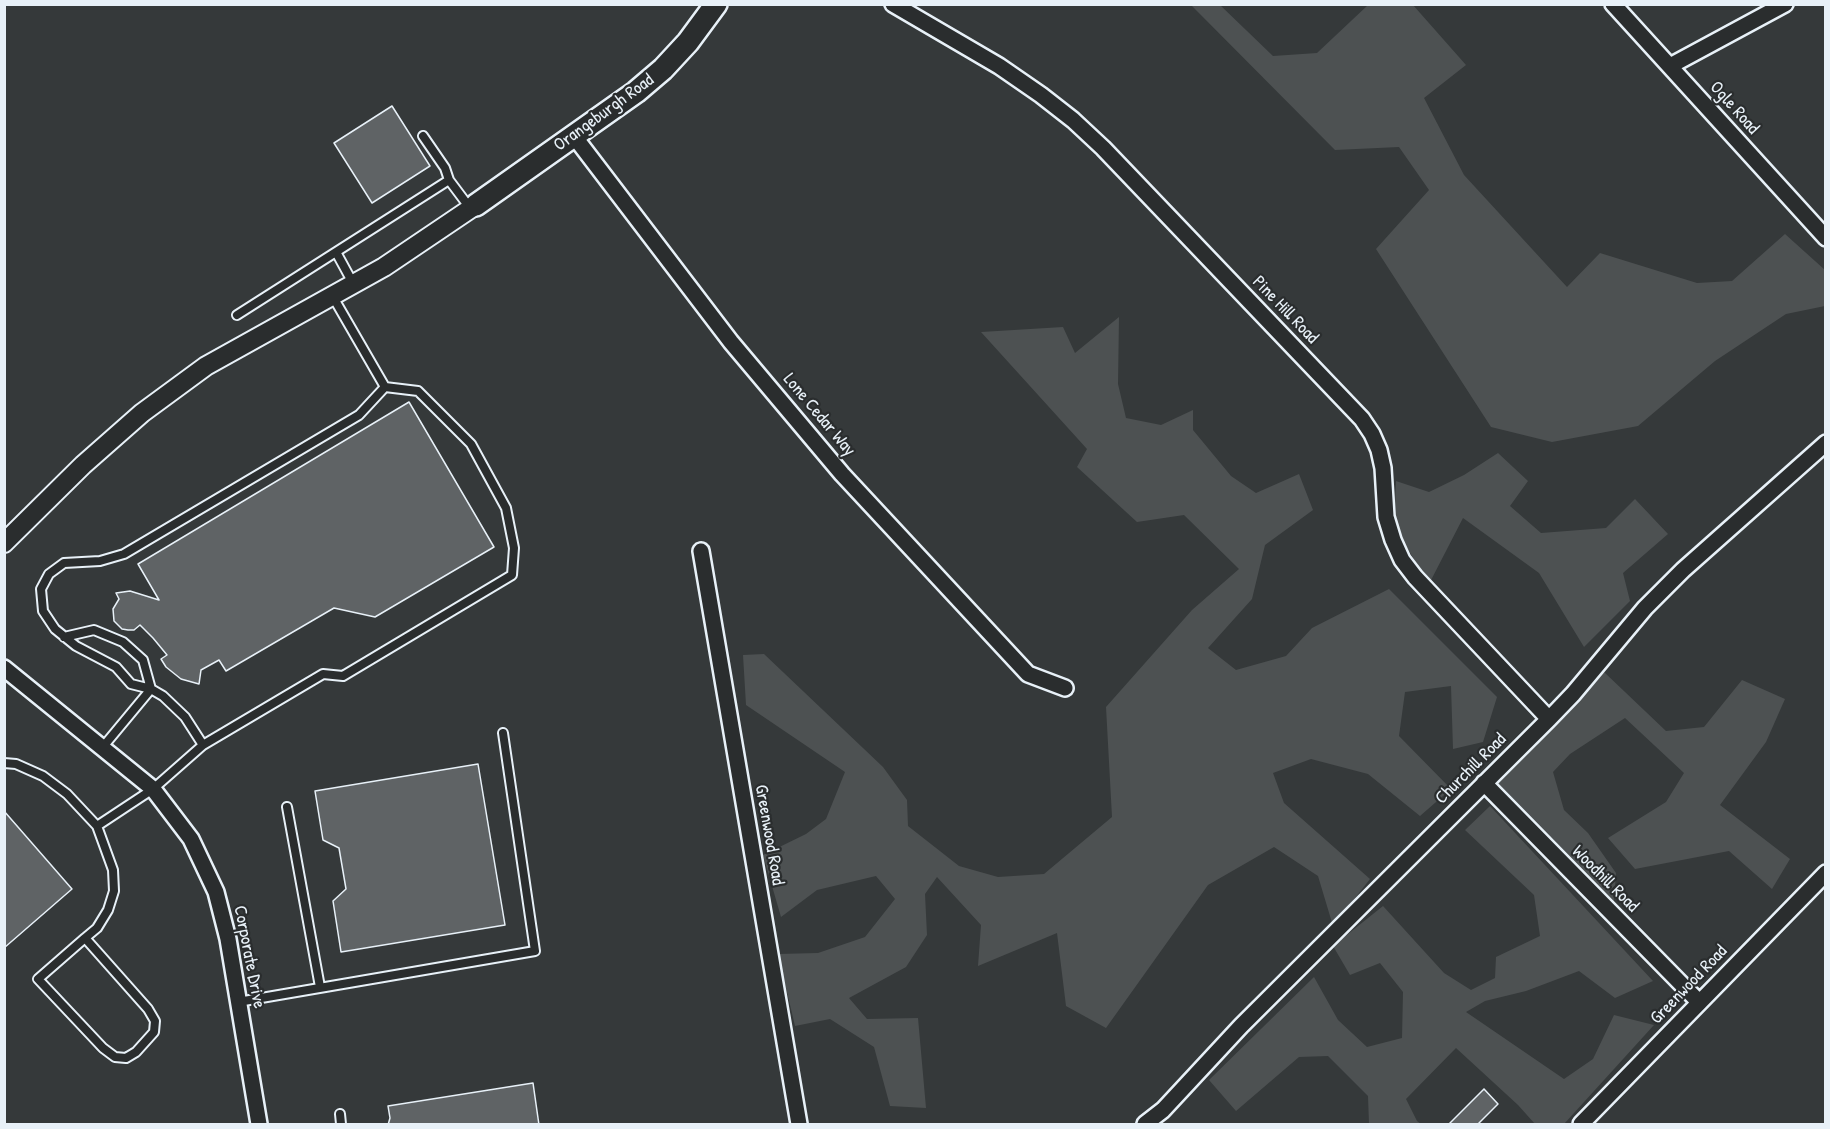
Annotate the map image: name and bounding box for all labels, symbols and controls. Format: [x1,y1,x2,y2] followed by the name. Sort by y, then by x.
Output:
[550,70,658,156] street label: Orangeburgh Road
[1705,77,1763,139] street label: Ogle Road
[1247,272,1323,348] street label: Pine Hill Road
[778,369,860,461] street label: Lone Cedar Way
[1431,729,1511,809] street label: Churchill Road
[750,783,788,887] street label: Greenwood Road
[1567,841,1643,917] street label: Woodhill Road
[228,904,270,1010] street label: Corporate Drive
[1646,941,1732,1029] street label: Greenwood Road

